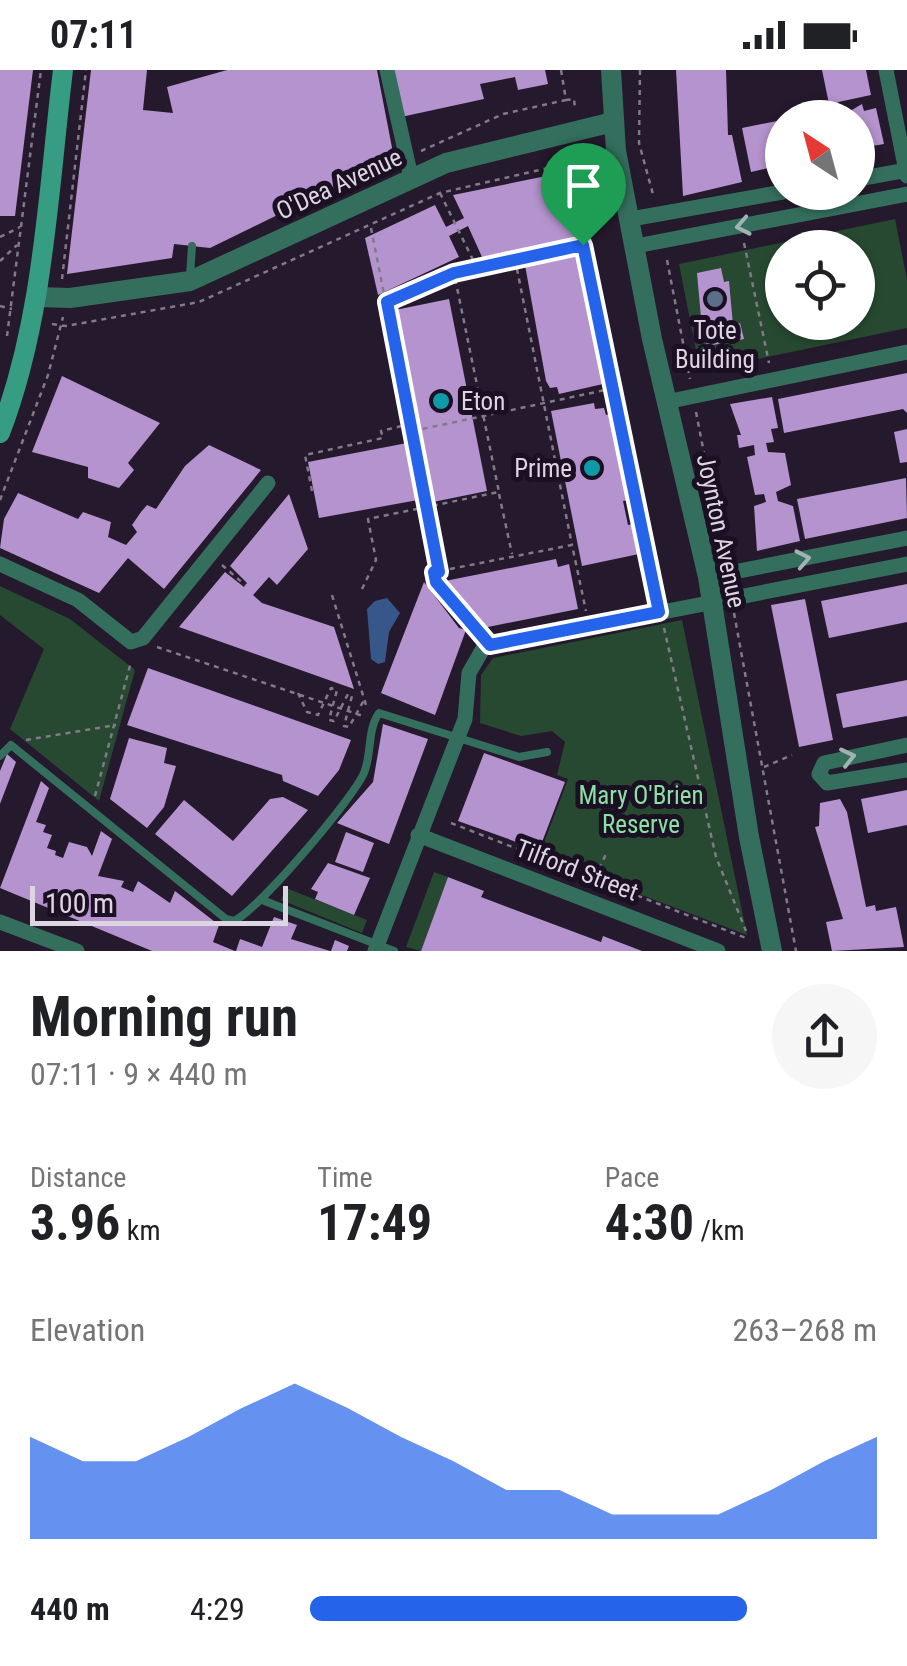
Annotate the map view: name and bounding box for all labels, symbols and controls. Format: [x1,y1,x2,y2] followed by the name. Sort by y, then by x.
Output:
[50,13,137,57] text: 07:11
[765,100,875,210] north arrow
[765,100,875,340] map controls
[272,142,406,226] street label: O'Dea Avenue
[541,143,626,246] pin
[556,158,611,213] icon: arrive
[734,215,751,236] one-way arrow
[765,230,875,340] button: locate
[704,288,726,310] marker: Tote Building
[675,316,755,374] place label: Tote Building
[461,387,505,416] place label: Eton
[430,390,452,412] marker: Eton
[691,451,751,611] street label: Joynton Avenue
[514,454,572,483] place label: Prime
[581,457,603,479] marker: Prime
[794,549,811,570] one-way arrow
[840,748,857,769] one-way arrow
[578,781,704,839] park label: Mary O'Brien Reserve
[512,833,642,907] street label: Tilford Street
[30,881,288,926] scale bar
[45,887,114,920] text: 100 m
[772,984,877,1089] button: share
[30,985,298,1049] text: Morning run
[30,1055,248,1093] text: 07:11 · 9 × 440 m
[30,1161,127,1194] text: Distance
[317,1161,373,1194] text: Time
[605,1161,660,1194] text: Pace
[30,1194,120,1252] text: 3.96
[317,1194,432,1252] text: 17:49
[605,1194,694,1252] text: 4:30
[120,1214,160,1247] text: km
[694,1214,745,1247] text: /km
[30,1311,145,1349] text: Elevation
[732,1311,877,1349] text: 263–268 m
[30,1590,110,1628] text: 440 m
[190,1590,245,1628] text: 4:29

